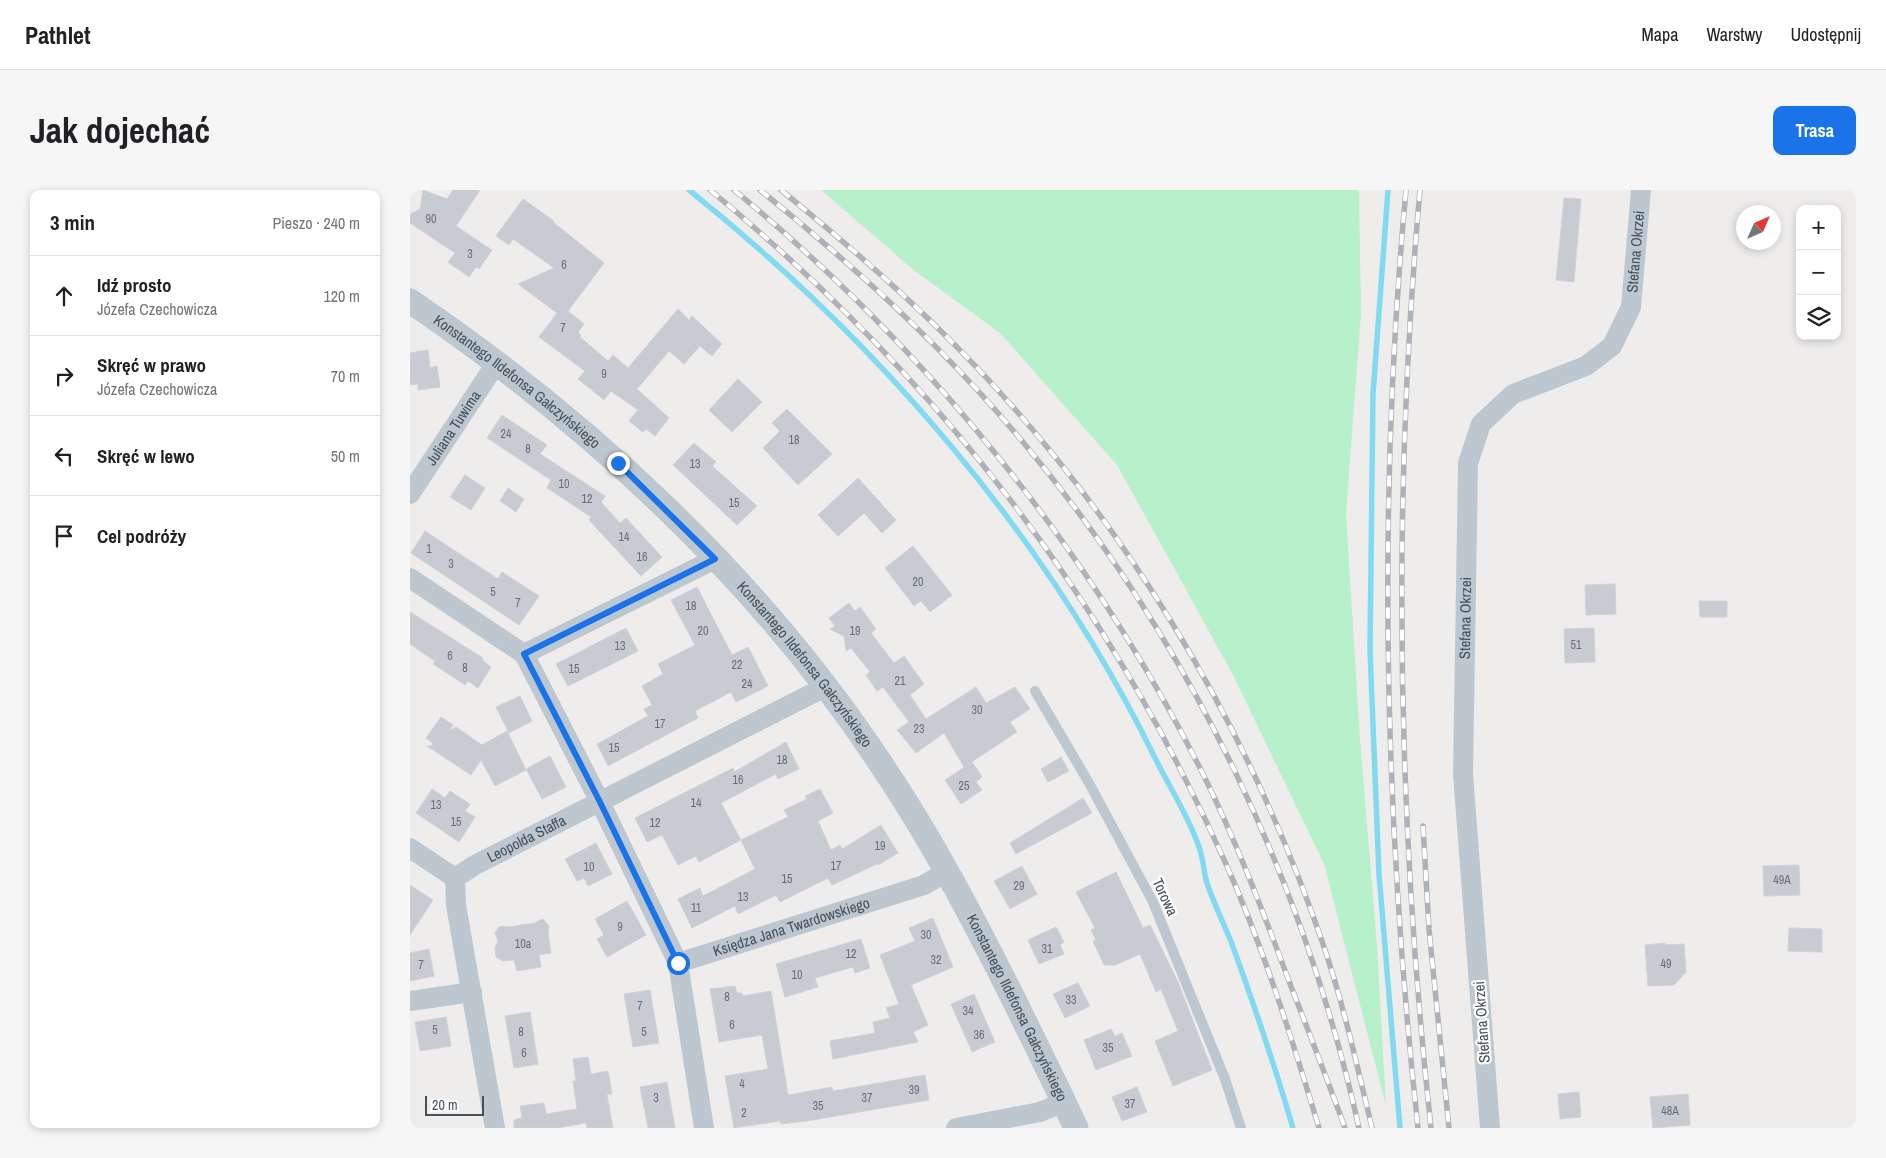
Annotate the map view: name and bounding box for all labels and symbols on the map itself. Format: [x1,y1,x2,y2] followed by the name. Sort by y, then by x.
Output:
[1736,205,1781,250] north arrow
[1621,210,1649,293] street label: Stefana Okrzei
[426,211,436,227] house number: 90
[467,246,473,262] house number: 3
[561,257,567,273] house number: 6
[429,309,605,453] street label: Konstantego Ildefonsa Gałczyńskiego
[560,320,566,336] house number: 7
[601,366,607,382] house number: 9
[421,386,485,469] street label: Juliana Tuwima
[501,426,512,442] house number: 24
[789,432,799,448] house number: 18
[525,441,531,457] house number: 8
[607,452,630,475] route end
[690,456,700,472] house number: 13
[559,476,569,492] house number: 10
[582,491,592,507] house number: 12
[729,495,740,511] house number: 15
[619,529,630,545] house number: 14
[426,541,432,557] house number: 1
[637,549,647,565] house number: 16
[448,556,454,572] house number: 3
[913,574,923,590] house number: 20
[733,577,878,751] street label: Konstantego Ildefonsa Gałczyńskiego
[1454,577,1476,659] street label: Stefana Okrzei
[490,584,496,600] house number: 5
[515,595,521,611] house number: 7
[686,598,696,614] house number: 18
[698,623,708,639] house number: 20
[850,623,860,639] house number: 19
[1571,637,1582,653] house number: 51
[615,638,625,654] house number: 13
[447,648,453,664] house number: 6
[732,657,742,673] house number: 22
[462,660,468,676] house number: 8
[569,661,580,677] house number: 15
[895,673,906,689] house number: 21
[742,676,753,692] house number: 24
[972,702,982,718] house number: 30
[655,716,666,732] house number: 17
[914,721,924,737] house number: 23
[609,740,620,756] house number: 15
[777,752,787,768] house number: 18
[733,772,743,788] house number: 16
[959,778,970,794] house number: 25
[691,795,702,811] house number: 14
[431,797,441,813] house number: 13
[483,809,569,867] street label: Leopolda Staffa
[451,814,462,830] house number: 15
[650,815,660,831] house number: 12
[875,838,885,854] house number: 19
[831,858,842,874] house number: 17
[584,859,594,875] house number: 10
[782,871,793,887] house number: 15
[1773,872,1791,888] house number: 49A
[1148,874,1183,919] street label: Torowa
[1014,878,1024,894] house number: 29
[738,889,748,905] house number: 13
[710,892,872,961] street label: Księdza Jana Twardowskiego
[691,900,702,916] house number: 11
[962,910,1073,1105] street label: Konstantego Ildefonsa Gałczyńskiego
[617,919,623,935] house number: 9
[921,927,931,943] house number: 30
[515,936,532,952] house number: 10a
[1042,941,1053,957] house number: 31
[846,946,856,962] house number: 12
[667,952,690,975] route start
[931,952,941,968] house number: 32
[1661,956,1671,972] house number: 49
[418,957,424,973] house number: 7
[792,967,802,983] house number: 10
[1468,980,1495,1064] street label: Stefana Okrzei
[724,989,730,1005] house number: 8
[1066,992,1076,1008] house number: 33
[637,998,643,1014] house number: 7
[963,1003,974,1019] house number: 34
[729,1017,735,1033] house number: 6
[432,1022,438,1038] house number: 5
[518,1024,524,1040] house number: 8
[641,1024,647,1040] house number: 5
[974,1027,984,1043] house number: 36
[1103,1040,1114,1056] house number: 35
[521,1045,527,1061] house number: 6
[739,1076,745,1092] house number: 4
[909,1082,919,1098] house number: 39
[653,1090,659,1106] house number: 3
[862,1090,873,1106] house number: 37
[425,1093,484,1116] scale bar
[1125,1096,1136,1112] house number: 37
[813,1098,824,1114] house number: 35
[1661,1103,1679,1119] house number: 48A
[741,1105,747,1121] house number: 2

